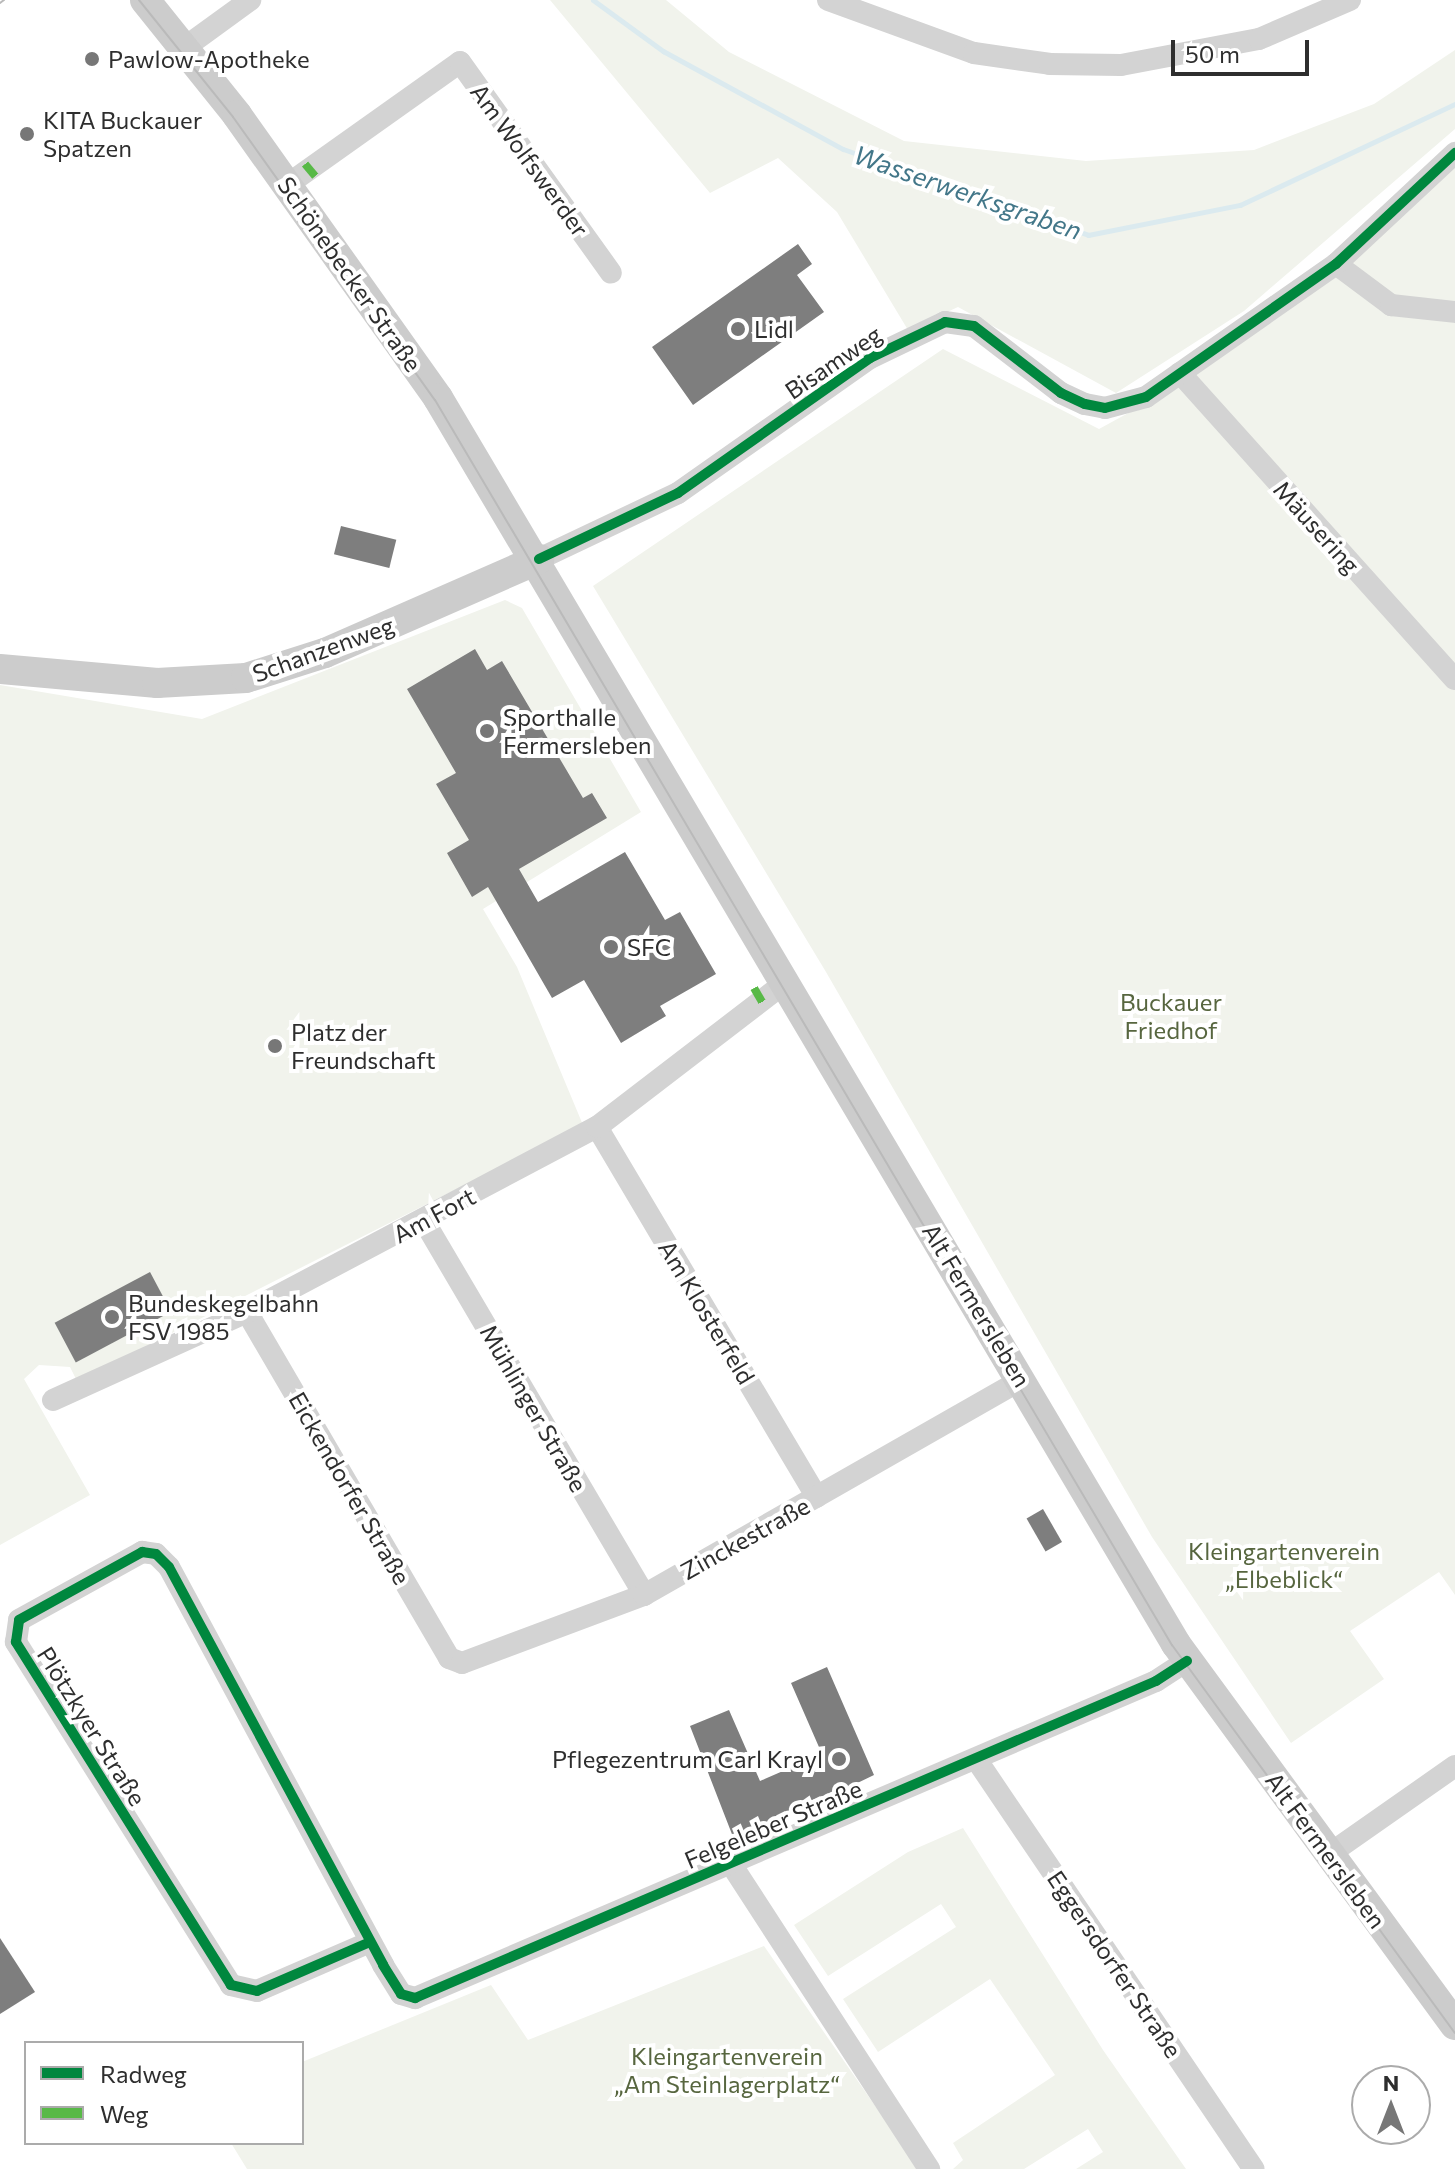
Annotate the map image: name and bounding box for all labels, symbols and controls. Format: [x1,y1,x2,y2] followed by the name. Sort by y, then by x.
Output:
[1175,24,1313,74] scale bar
[1185,39,1240,68] text: 50 m
[108,45,310,73] place label: Pawlow-Apotheke
[83,50,101,68] marker: Pawlow-Apotheke
[465,78,595,242] street label: Am Wolfswerder
[43,106,202,162] place label: KITA Buckauer Spatzen
[18,125,36,143] marker: KITA Buckauer Spatzen
[850,138,1086,246] water label: Wasserwerksgraben
[272,171,428,377] street label: Schönebecker Straße
[754,315,794,343] place label: Lidl
[779,319,887,405] street label: Bisamweg
[729,320,747,338] marker: Lidl
[1268,475,1366,579] street label: Mäusering
[248,610,398,688] street label: Schanzenweg
[503,703,652,759] place label: Sporthalle Fermersleben
[478,722,496,740] marker: Sporthalle Fermersleben
[627,933,671,961] place label: SFC
[602,938,620,956] marker: SFC
[1120,988,1222,1044] park label: Buckauer Friedhof
[291,1018,436,1074] place label: Platz der Freundschaft
[266,1037,284,1055] marker: Platz der Freundschaft
[388,1181,480,1249] street label: Am Fort
[917,1218,1037,1392] street label: Alt Fermersleben
[653,1235,761,1389] street label: Am Klosterfeld
[128,1289,319,1345] place label: Bundeskegelbahn FSV 1985
[103,1308,121,1326] marker: Bundeskegelbahn FSV 1985
[474,1319,594,1497] street label: Mühlinger Straße
[283,1387,417,1589] street label: Eickendorfer Straße
[676,1491,814,1585] street label: Zinckestraße
[1188,1537,1380,1593] park label: Kleingartenverein „Elbeblick“
[32,1641,152,1811] street label: Plötzkyer Straße
[552,1745,823,1773] place label: Pflegezentrum Carl Krayl
[830,1750,848,1768] marker: Pflegezentrum Carl Krayl
[1260,1766,1392,1934] street label: Alt Fermersleben
[680,1774,866,1874] street label: Felgeleber Straße
[1042,1865,1188,2063] street label: Eggersdorfer Straße
[24,2041,304,2145] legend
[614,2042,840,2098] park label: Kleingartenverein „Am Steinlagerplatz“
[100,2059,187,2088] text: Radweg
[1351,2065,1431,2145] north arrow
[1383,2069,1399,2096] text: N
[100,2099,148,2128] text: Weg

